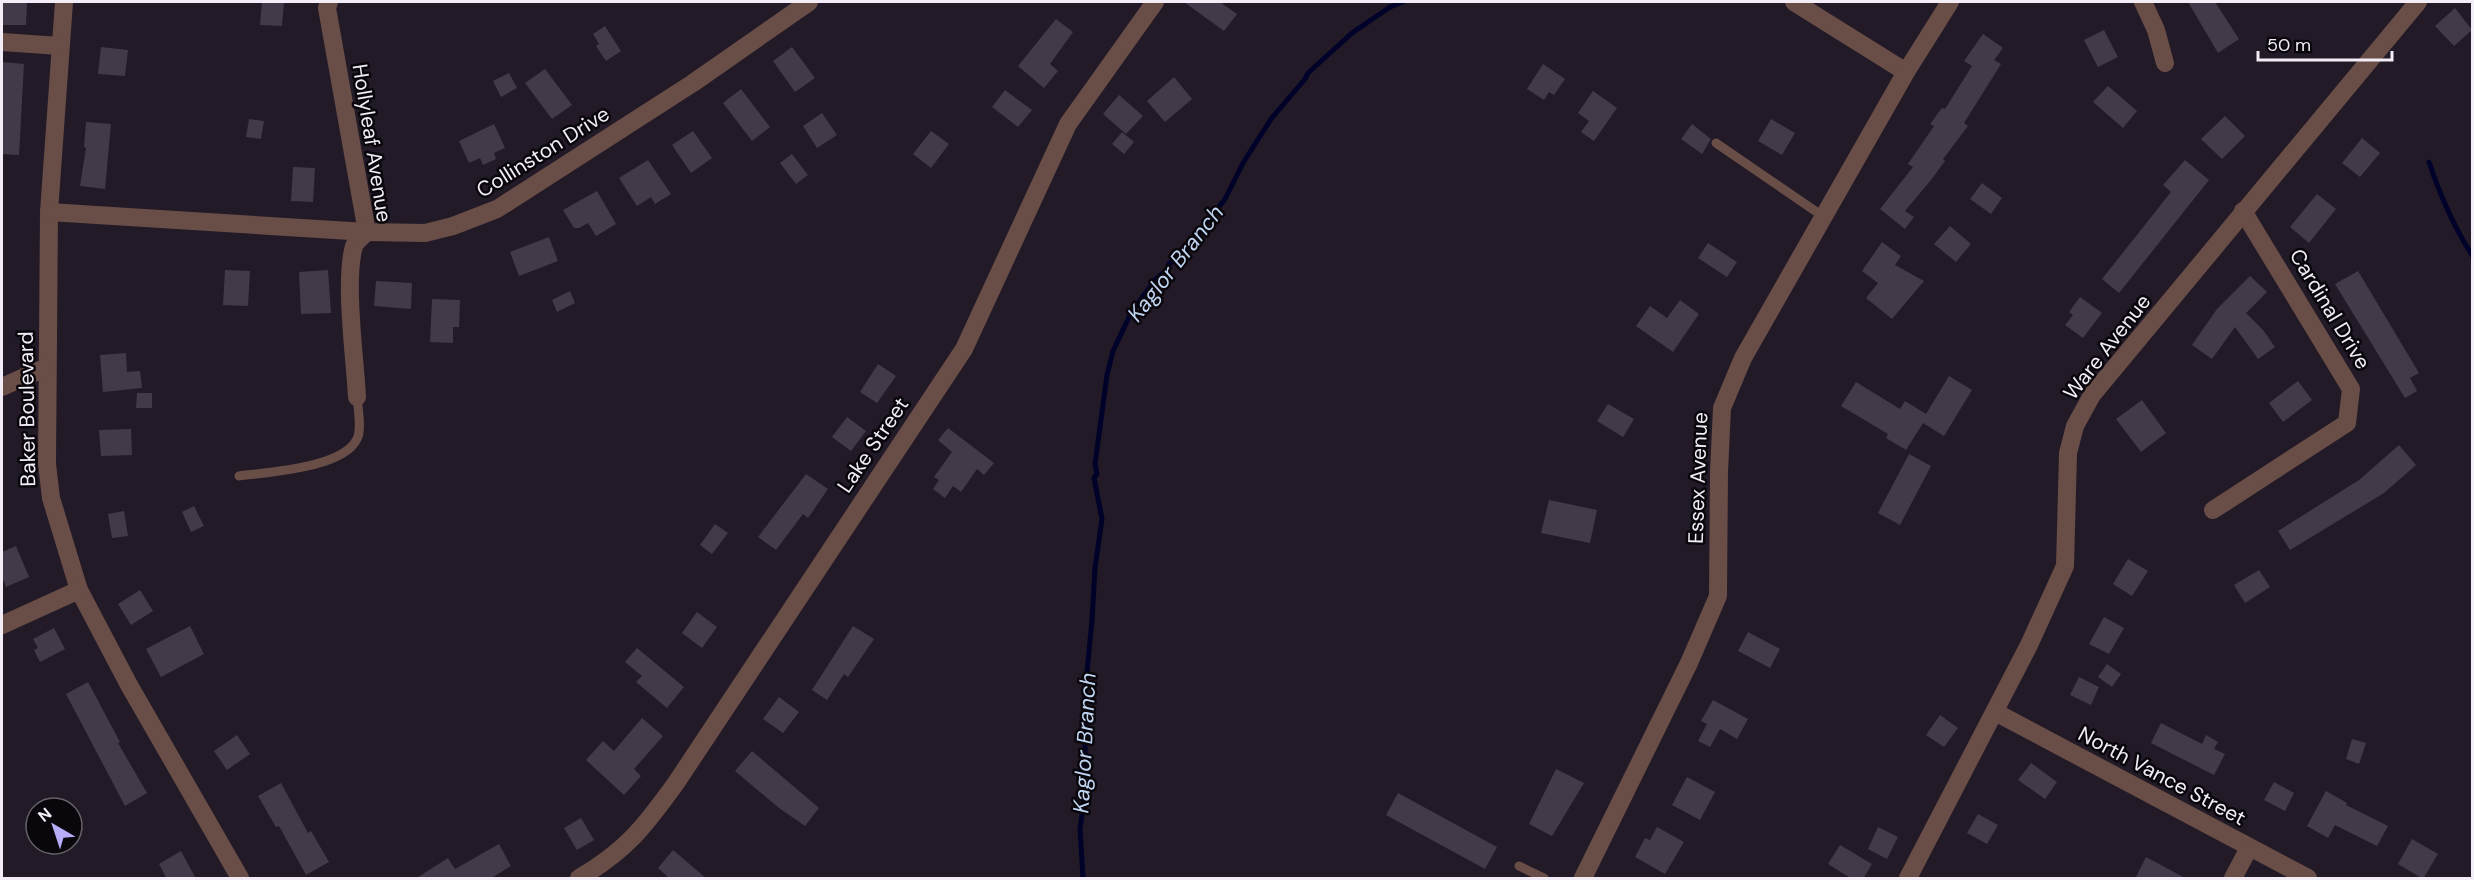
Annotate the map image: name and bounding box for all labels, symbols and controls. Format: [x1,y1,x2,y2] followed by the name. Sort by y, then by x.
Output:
[2258,24,2392,62] scale bar
[2267,33,2311,57] text: 50 m
[346,62,398,224] street label: Hollyleaf Avenue
[471,100,615,204] street label: Collinston Drive
[1121,199,1230,328] water label: Kaglor Branch
[2283,244,2377,374] street label: Cardinal Drive
[2057,288,2157,406] street label: Ware Avenue
[12,331,42,487] street label: Baker Boulevard
[831,392,915,498] street label: Lake Street
[1682,412,1714,544] street label: Essex Avenue
[1066,672,1103,814] water label: Kaglor Branch
[2073,720,2251,832] street label: North Vance Street
[24,796,84,856] north arrow
[34,803,56,827] text: N

